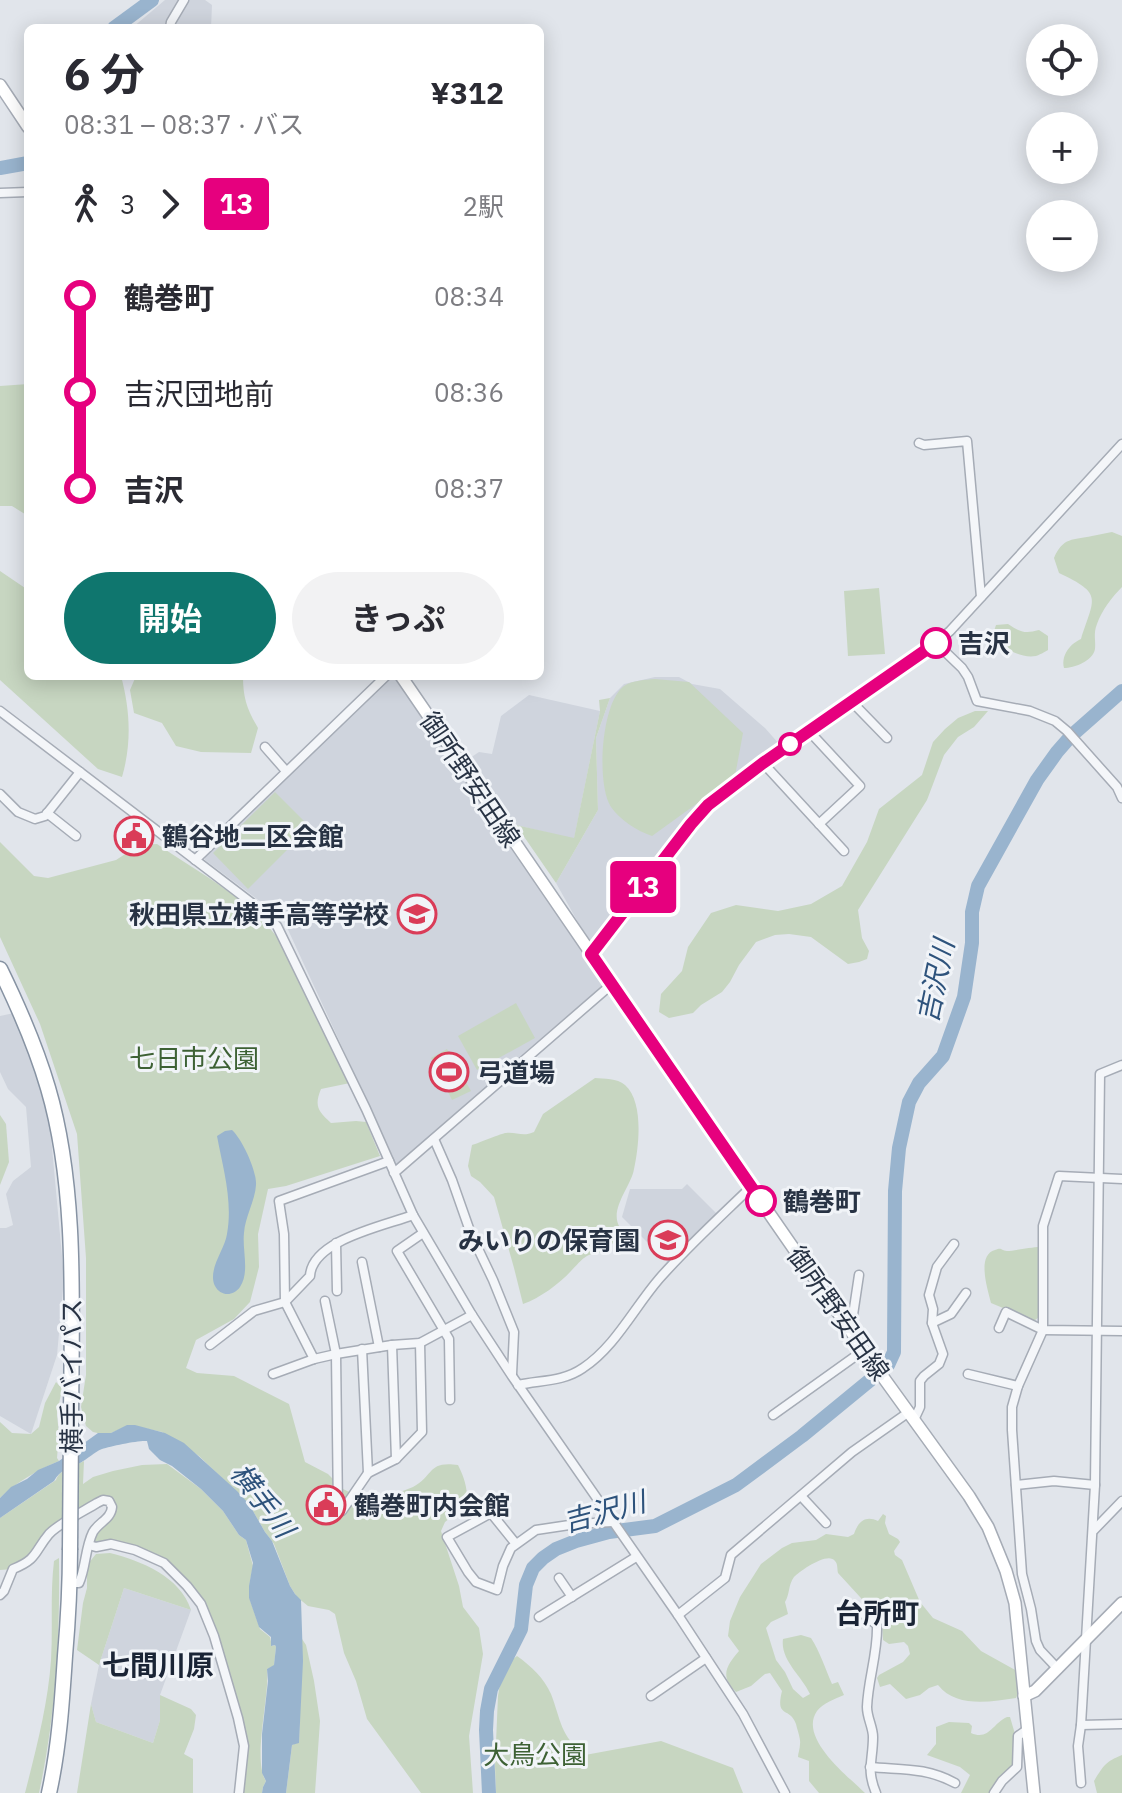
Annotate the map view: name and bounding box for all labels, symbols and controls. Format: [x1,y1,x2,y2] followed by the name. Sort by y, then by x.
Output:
[1026,24,1098,272] map controls
[1026,24,1098,96] button: locate
[64,45,145,102] text: 6 分
[431,73,504,112] text: ¥312
[64,107,304,141] text: 08:31 – 08:37 · バス
[1026,112,1098,184] button: +
[64,182,108,226] icon: walk
[148,182,192,226] icon: forward
[220,185,253,222] text: 13
[120,187,136,221] text: 3
[462,189,504,223] text: 2駅
[1026,200,1098,272] button: −
[124,278,214,317] text: 鶴巻町
[434,279,504,313] text: 08:34
[124,374,274,413] text: 吉沢団地前
[434,375,504,409] text: 08:36
[124,470,184,509] text: 吉沢
[434,471,504,505] text: 08:37
[64,572,276,664] button: 開始
[292,572,504,664] button: きっぷ
[958,626,1010,660] place label: 吉沢
[921,628,951,658] marker: 吉沢
[413,705,529,853] street label: 御所野安田線
[779,733,801,755] unlabelled marker
[113,815,155,857] public building icon: 鶴谷地二区会館
[162,819,344,853] place label: 鶴谷地二区会館
[607,861,679,913] line badge: 13
[626,868,660,905] text: 13
[396,893,438,935] school or university icon: 秋田県立横手高等学校
[129,897,389,931] place label: 秋田県立横手高等学校
[908,933,962,1026] water label: 吉沢川
[129,1041,259,1075] park label: 七日市公園
[428,1051,470,1093] sports icon: 弓道場
[477,1055,555,1089] place label: 弓道場
[783,1184,861,1218] place label: 鶴巻町
[746,1186,776,1216] marker: 鶴巻町
[647,1219,689,1261] school or university icon: みいりの保育園
[458,1223,640,1257] place label: みいりの保育園
[780,1239,898,1387] street label: 御所野安田線
[54,1298,88,1454] street label: 横手バイパス
[223,1455,305,1547] water label: 横手川
[559,1481,652,1540] water label: 吉沢川
[305,1484,347,1526] public building icon: 鶴巻町内会館
[354,1488,510,1522] place label: 鶴巻町内会館
[835,1594,919,1631] district label: 台所町
[102,1646,214,1683] district label: 七間川原
[483,1737,587,1771] park label: 大鳥公園

